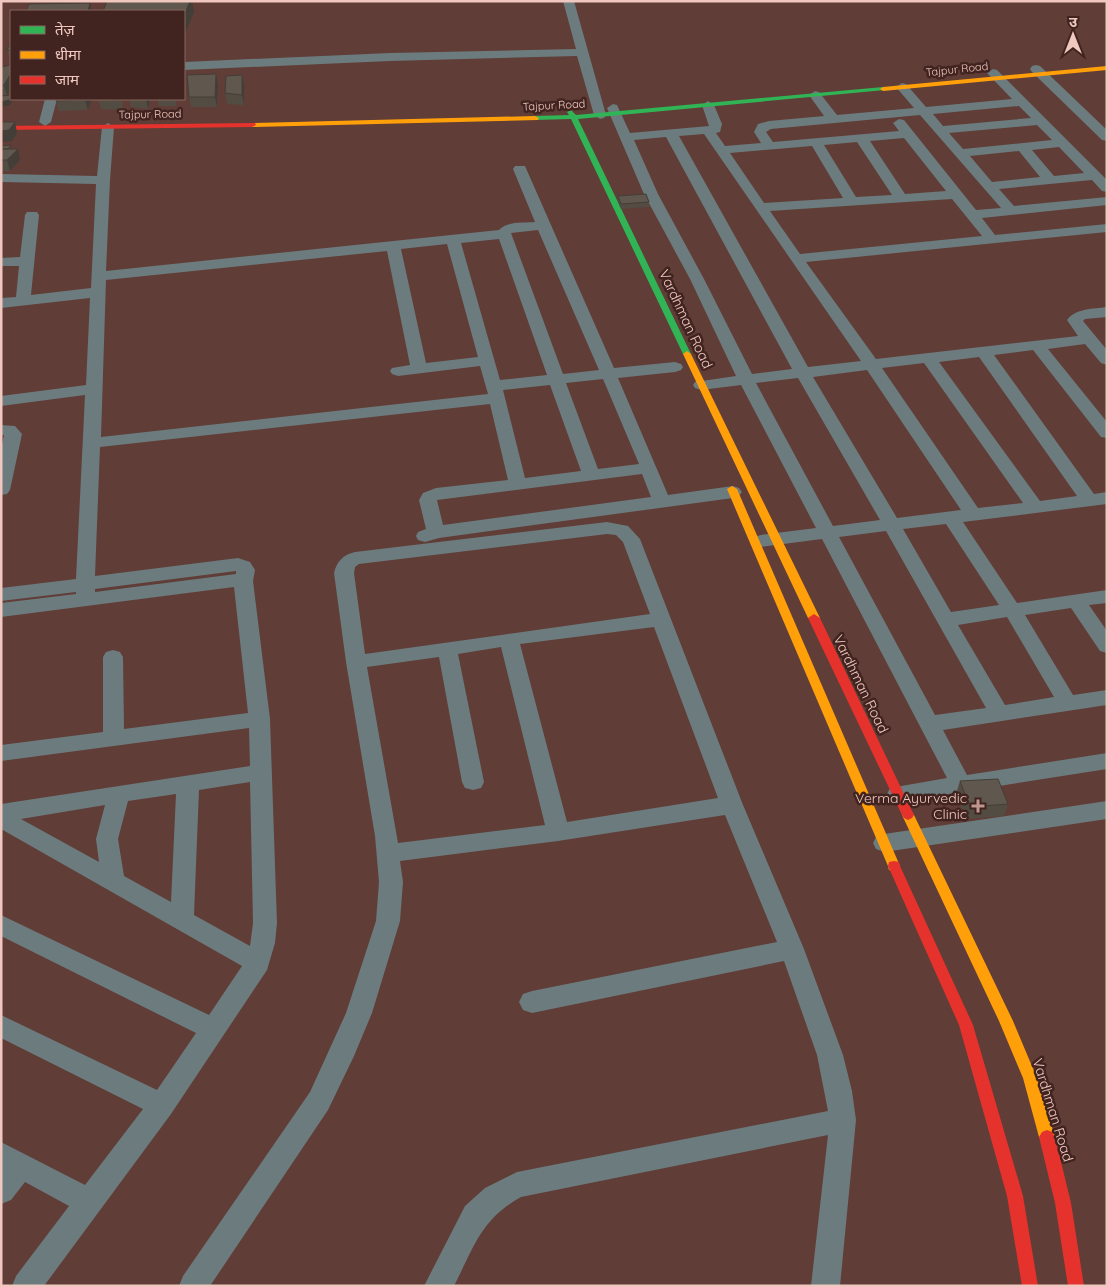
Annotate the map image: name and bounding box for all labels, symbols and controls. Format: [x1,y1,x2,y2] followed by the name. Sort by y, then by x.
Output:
[10,10,185,100] legend
[1048,10,1098,60] north arrow
[1069,13,1078,31] text: उ
[55,20,76,39] text: तेज़
[55,45,82,64] text: धीमा
[925,59,989,79] street label: Tajpur Road
[55,70,80,89] text: जाम
[522,96,586,114] street label: Tajpur Road
[119,106,181,122] street label: Tajpur Road
[655,267,717,371] street label: Vardhman Road
[829,632,893,736] street label: Vardhman Road
[855,789,967,823] place label: Verma Ayurvedic Clinic
[971,799,985,813] marker: Verma Ayurvedic Clinic
[1029,1056,1077,1164] street label: Vardhman Road

